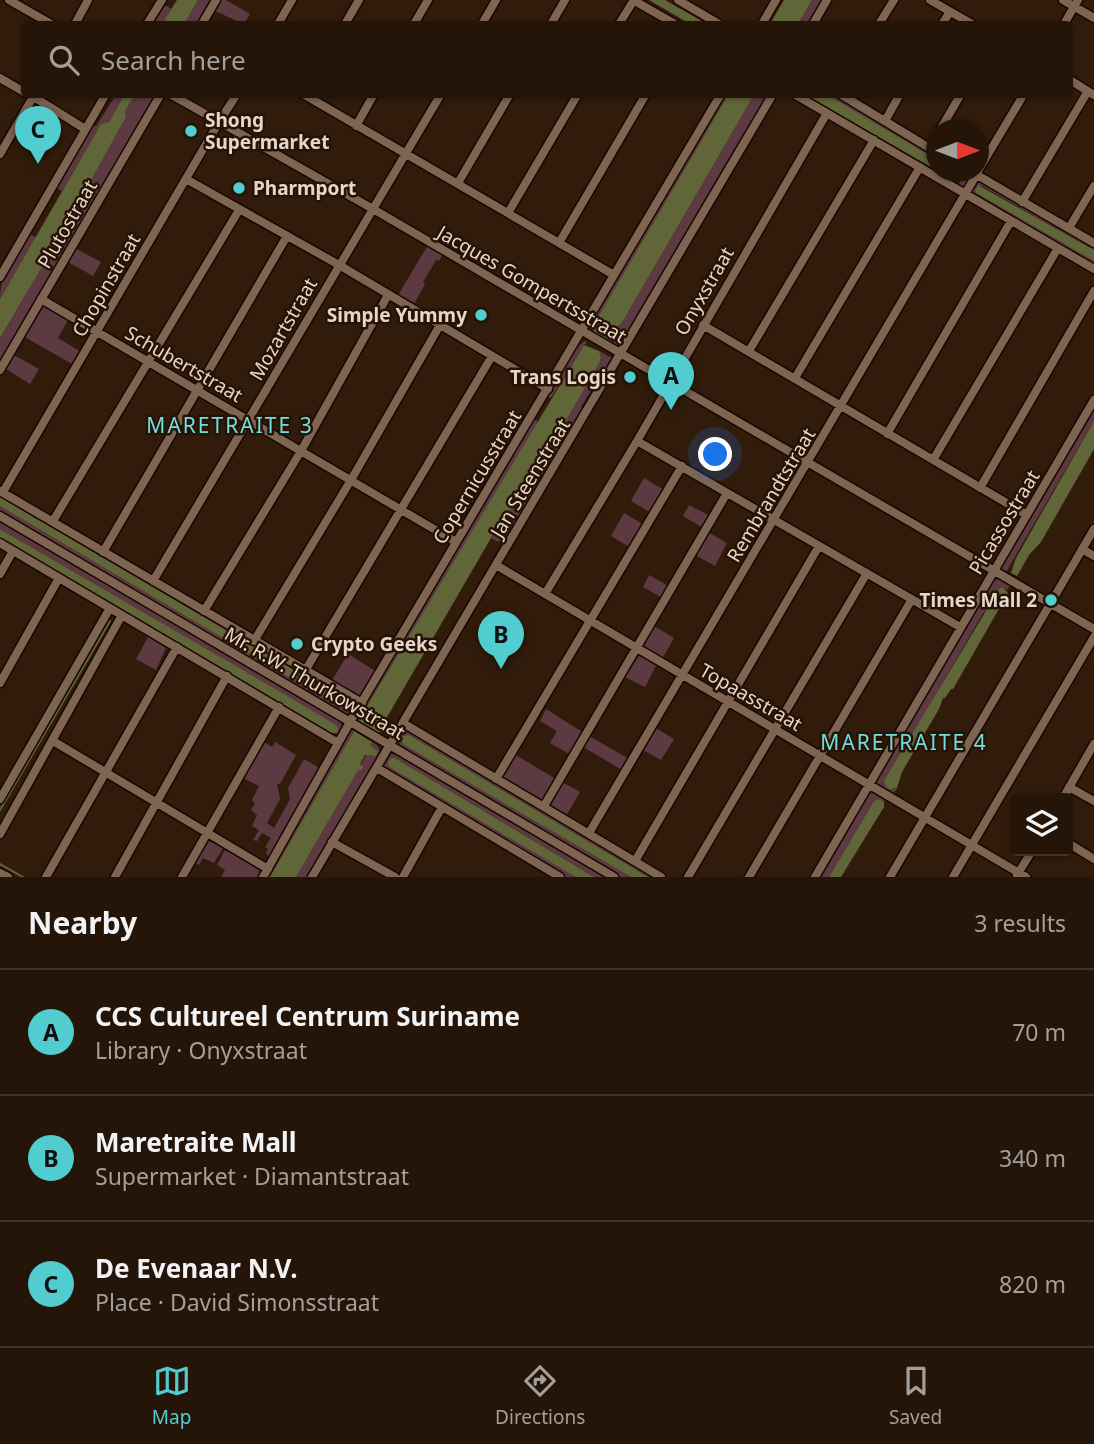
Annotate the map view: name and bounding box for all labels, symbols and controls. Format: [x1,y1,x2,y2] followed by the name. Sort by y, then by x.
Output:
[21,21,1073,98] search box
[45,41,83,79] icon: search
[101,42,246,78] text: Search here
[15,106,61,164] pin: C
[205,107,329,155] place label: Shong Supermarket
[926,119,989,182] north arrow
[183,123,199,139] marker: Shong Supermarket
[31,175,103,273] street label: Plutostraat
[253,175,356,201] place label: Pharmport
[231,180,247,196] marker: Pharmport
[431,218,631,349] street label: Jacques Gompertsstraat
[66,229,146,341] street label: Chopinstraat
[668,242,740,340] street label: Onyxstraat
[243,273,323,385] street label: Mozartstraat
[327,302,467,328] place label: Simple Yummy
[473,307,489,323] marker: Simple Yummy
[120,320,248,408] street label: Schubertstraat
[648,352,694,410] pin: A
[510,364,616,390] place label: Trans Logis
[622,369,638,385] marker: Trans Logis
[427,405,527,549] street label: Copernicusstraat
[146,411,314,439] district label: MARETRAITE 3
[483,414,576,544] street label: Jan Steenstraat
[721,423,821,567] street label: Rembrandtstraat
[698,437,732,471] your location
[963,465,1045,579] street label: Picassostraat
[920,587,1037,613] place label: Times Mall 2
[1043,592,1059,608] marker: Times Mall 2
[478,611,524,669] pin: B
[220,621,410,745] street label: Mr. R.W. Thurkowstraat
[311,631,437,657] place label: Crypto Geeks
[289,636,305,652] marker: Crypto Geeks
[695,657,807,737] street label: Topaasstraat
[820,728,988,756] district label: MARETRAITE 4
[1010,793,1073,856] map controls
[1010,793,1073,856] button: layers
[28,902,137,943] text: Nearby
[974,907,1066,939] text: 3 results
[95,998,520,1034] text: CCS Cultureel Centrum Suriname
[43,1016,59,1048] text: A
[1012,1016,1066,1048] text: 70 m
[95,1034,307,1066] text: Library · Onyxstraat
[95,1124,297,1160] text: Maretraite Mall
[43,1142,59,1174] text: B
[999,1142,1066,1174] text: 340 m
[95,1160,409,1192] text: Supermarket · Diamantstraat
[95,1250,297,1286] text: De Evenaar N.V.
[44,1268,58,1300] text: C
[999,1268,1066,1300] text: 820 m
[95,1286,379,1318] text: Place · David Simonsstraat
[152,1362,191,1430] tab: Map
[495,1362,585,1430] tab: Directions
[889,1362,942,1430] tab: Saved

